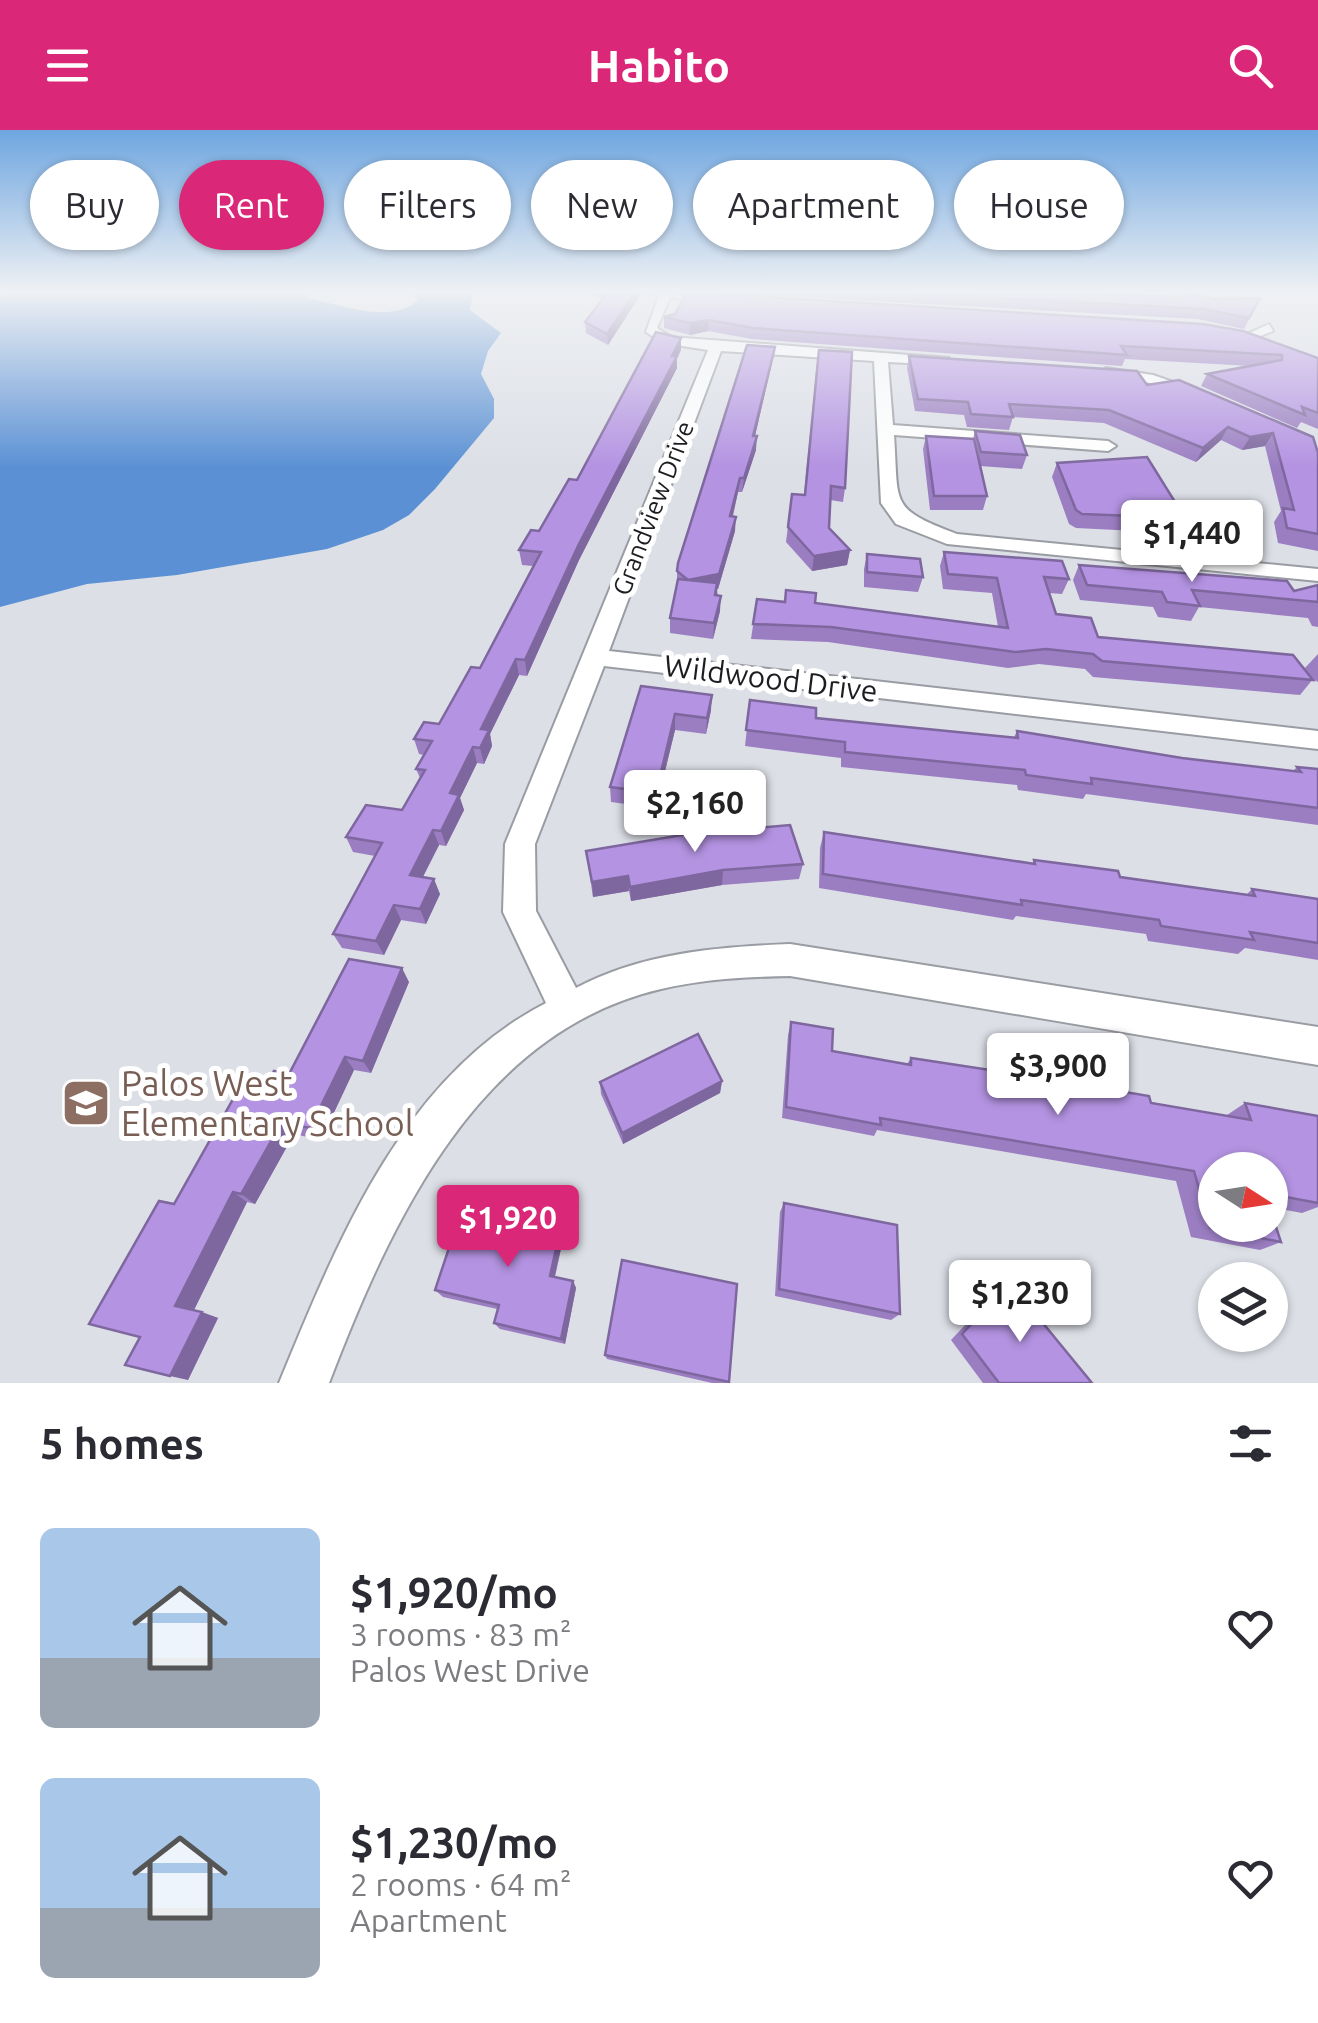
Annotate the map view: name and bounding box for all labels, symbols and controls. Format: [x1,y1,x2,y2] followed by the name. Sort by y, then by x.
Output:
[40,38,95,93] icon: menu
[1223,38,1278,93] icon: search
[588,40,730,91] text: Habito
[30,160,159,250] chip: Buy
[179,160,324,250] chip: Rent
[344,160,511,250] chip: Filters
[531,160,673,250] chip: New
[693,160,934,250] chip: Apartment
[954,160,1124,250] chip: House
[607,417,699,599] street label: Grandview Drive
[1111,500,1273,585] pin: $1,440
[1143,514,1241,550] text: $1,440
[662,648,880,708] street label: Wildwood Drive
[614,770,776,855] pin: $2,160
[646,784,744,820] text: $2,160
[977,1033,1139,1118] pin: $3,900
[1009,1047,1107,1083] text: $3,900
[121,1063,414,1143] place label: Palos West Elementary School
[60,1077,112,1129] school or university icon: Palos West Elementary School
[1198,1152,1288,1242] north arrow
[1198,1152,1288,1352] map controls
[427,1185,589,1270] pin: $1,920
[459,1199,557,1235] text: $1,920
[939,1260,1101,1345] pin: $1,230
[1198,1262,1288,1352] button: layers
[971,1274,1069,1310] text: $1,230
[1223,1416,1278,1471] icon: filters
[40,1420,204,1467] text: 5 homes
[120,1568,240,1688] icon: home
[350,1569,558,1616] text: $1,920/mo
[1223,1601,1278,1656] icon: heart
[350,1616,571,1652] text: 3 rooms · 83 m²
[350,1652,590,1688] text: Palos West Drive
[120,1818,240,1938] icon: home
[350,1819,558,1866] text: $1,230/mo
[1223,1851,1278,1906] icon: heart
[350,1866,571,1902] text: 2 rooms · 64 m²
[350,1902,507,1938] text: Apartment

